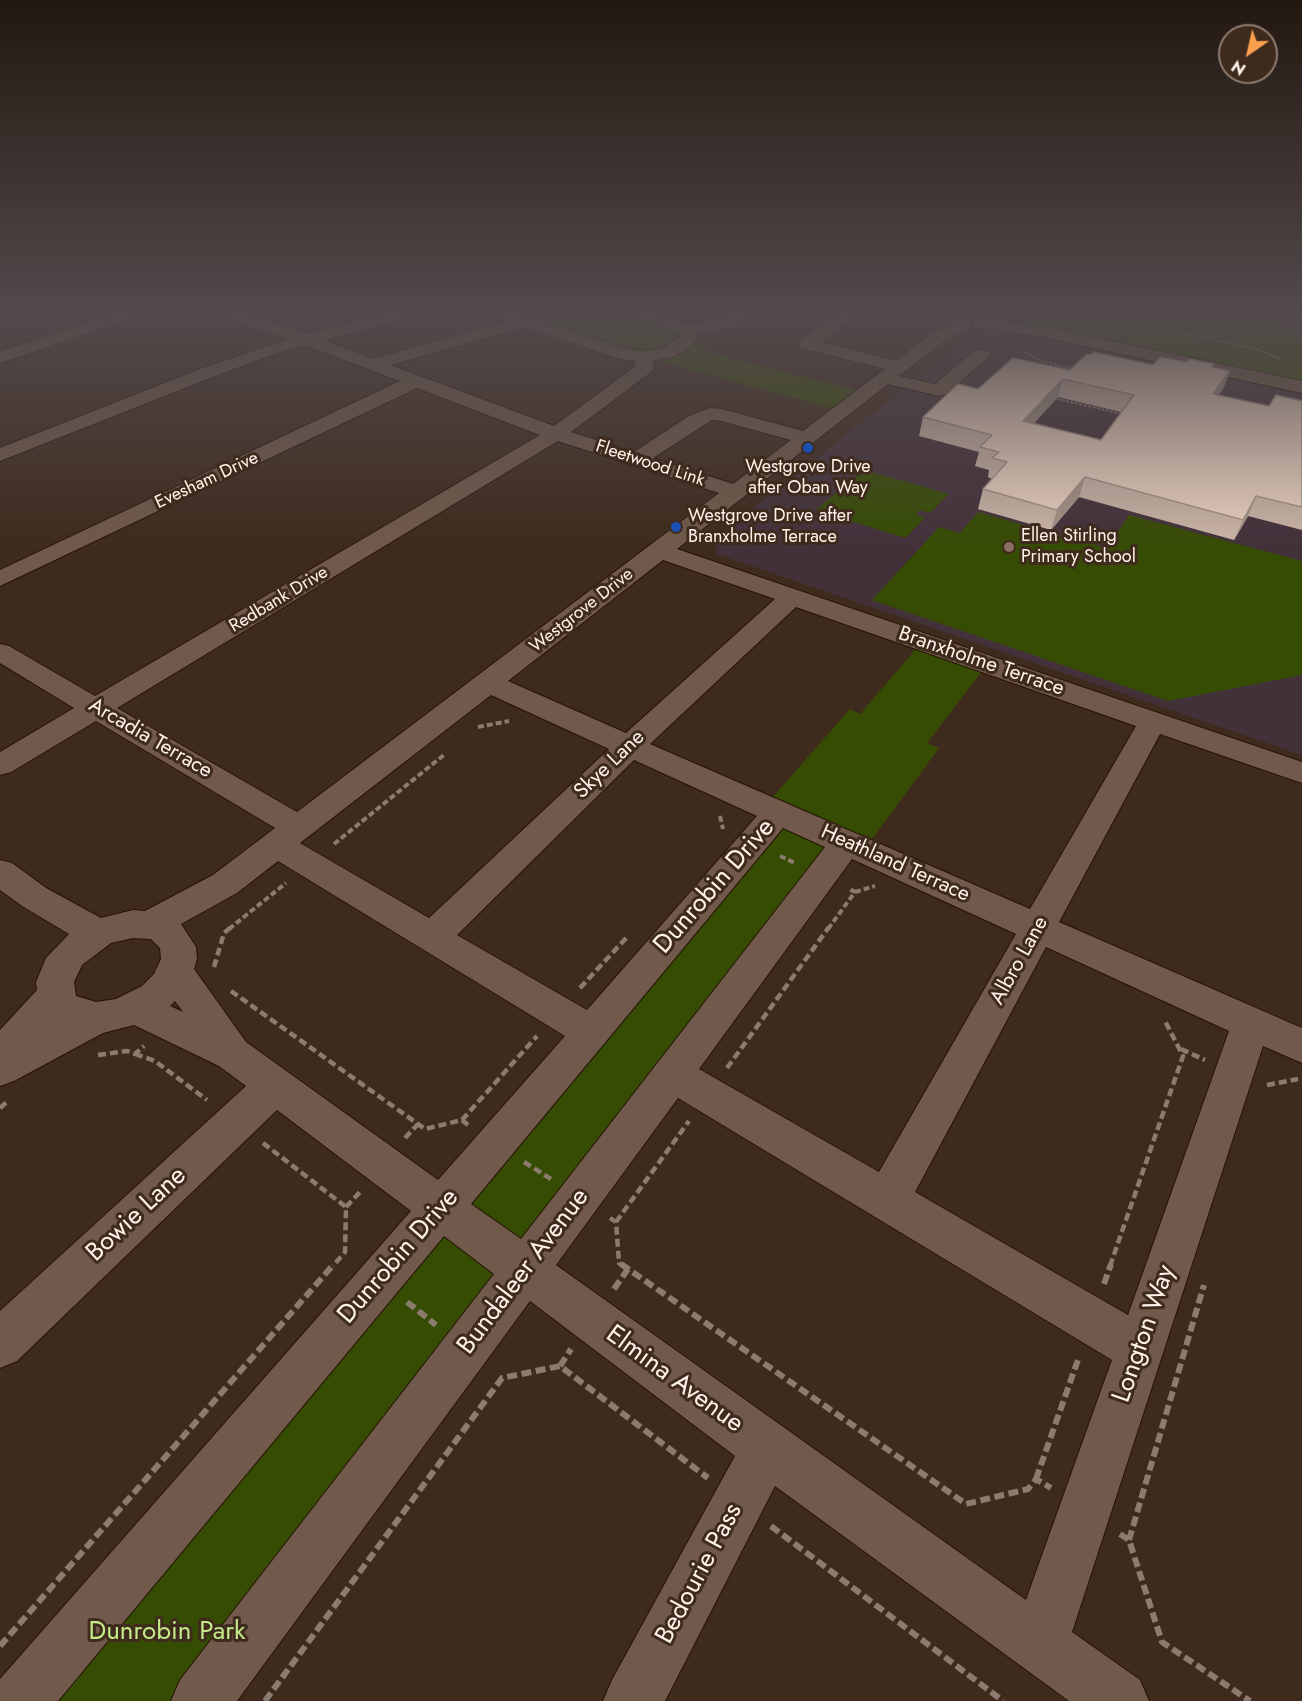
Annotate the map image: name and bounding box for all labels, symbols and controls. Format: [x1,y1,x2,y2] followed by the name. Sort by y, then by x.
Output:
[1218,24,1278,84] north arrow
[1227,55,1250,81] text: N
[593,436,707,492] street label: Fleetwood Link
[801,441,815,455] marker: Westgrove Drive after Oban Way
[152,448,262,514] street label: Evesham Drive
[745,457,871,500] place label: Westgrove Drive after Oban Way
[688,506,852,548] place label: Westgrove Drive after Branxholme Terrace
[669,520,683,534] marker: Westgrove Drive after Branxholme Terrace
[1021,526,1136,568] place label: Ellen Stirling Primary School
[1002,540,1016,554] marker: Ellen Stirling Primary School
[226,562,332,638] street label: Redbank Drive
[526,564,638,658] street label: Westgrove Drive
[895,622,1067,702] street label: Branxholme Terrace
[84,693,216,785] street label: Arcadia Terrace
[569,725,651,805] street label: Skye Lane
[648,813,782,961] street label: Dunrobin Drive
[817,820,973,908] street label: Heathland Terrace
[986,913,1054,1009] street label: Albro Lane
[81,1161,193,1269] street label: Bowie Lane
[332,1183,466,1331] street label: Dunrobin Drive
[451,1183,597,1361] street label: Bundaleer Avenue
[1107,1261,1183,1407] street label: Longton Way
[599,1320,749,1440] street label: Elmina Avenue
[650,1499,750,1649] street label: Bedourie Pass
[88,1617,246,1649] park label: Dunrobin Park

